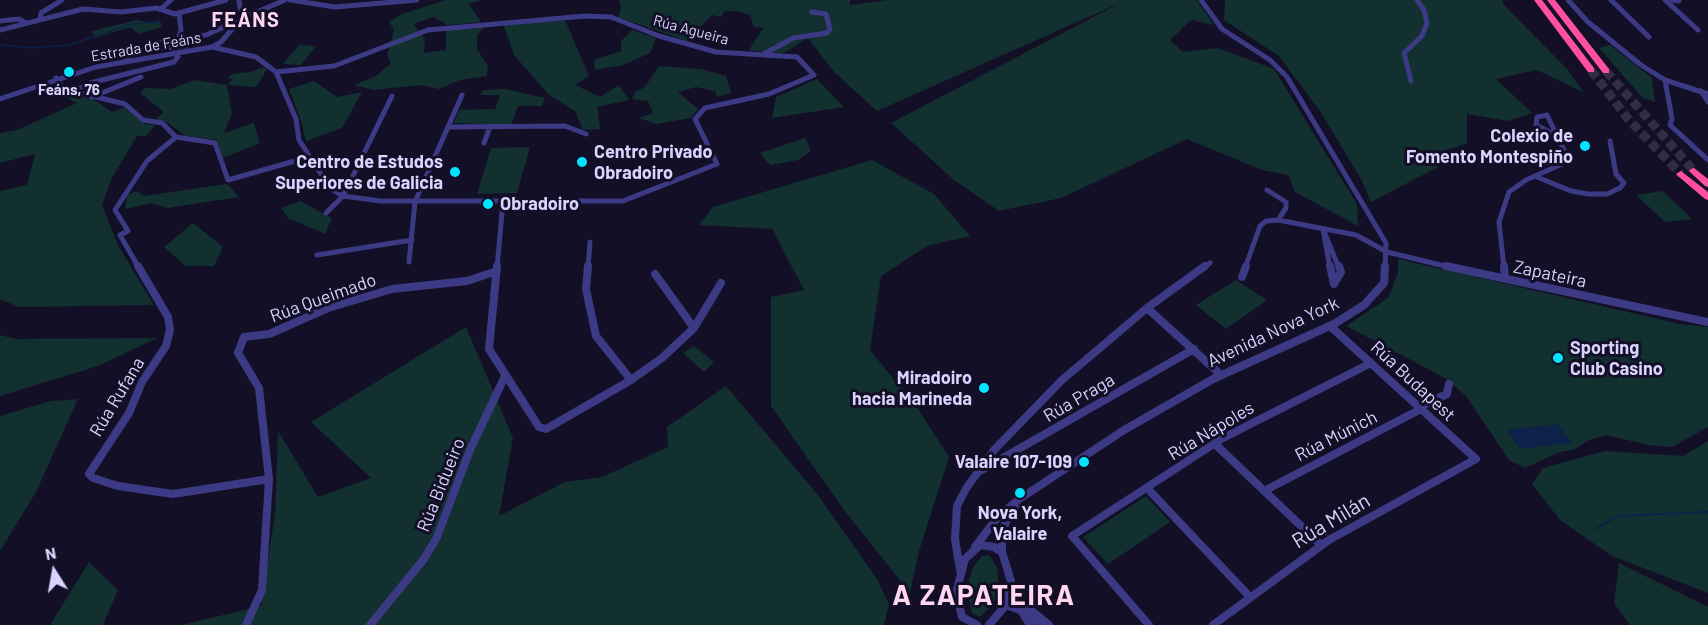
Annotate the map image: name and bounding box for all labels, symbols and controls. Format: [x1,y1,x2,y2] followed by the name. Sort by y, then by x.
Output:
[212,8,280,32] district label: FEÁNS
[651,11,731,49] street label: Rúa Agueira
[89,28,203,66] street label: Estrada de Feáns
[62,65,76,79] marker: Feáns, 76
[38,81,100,99] place label: Feáns, 76
[1406,125,1573,168] place label: Colexio de Fomento Montespiño
[1578,139,1592,153] marker: Colexio de Fomento Montespiño
[594,141,713,184] place label: Centro Privado Obradoiro
[275,151,443,194] place label: Centro de Estudos Superiores de Galicia
[575,155,589,169] marker: Centro Privado Obradoiro
[448,165,462,179] marker: Centro de Estudos Superiores de Galicia
[500,193,579,215] place label: Obradoiro
[481,197,495,211] marker: Obradoiro
[1511,256,1589,292] street label: Zapateira
[267,269,379,327] street label: Rúa Queimado
[1204,292,1342,372] street label: Avenida Nova York
[1366,336,1460,426] street label: Rúa Budapest
[1570,337,1663,380] place label: Sporting Club Casino
[1551,351,1565,365] marker: Sporting Club Casino
[85,354,149,440] street label: Rúa Rufana
[852,367,972,410] place label: Miradoiro hacia Marineda
[1040,369,1118,427] street label: Rúa Praga
[977,381,991,395] marker: Miradoiro hacia Marineda
[1164,397,1258,465] street label: Rúa Nápoles
[1291,406,1381,466] street label: Rúa Múnich
[412,435,470,535] street label: Rúa Bidueiro
[955,451,1072,473] place label: Valaire 107-109
[1077,455,1091,469] marker: Valaire 107-109
[1013,486,1027,500] marker: Nova York, Valaire
[1288,488,1374,554] street label: Rúa Milán
[978,502,1062,544] place label: Nova York, Valaire
[24,541,84,601] north arrow
[43,543,57,563] text: N
[892,579,1076,613] district label: A ZAPATEIRA

